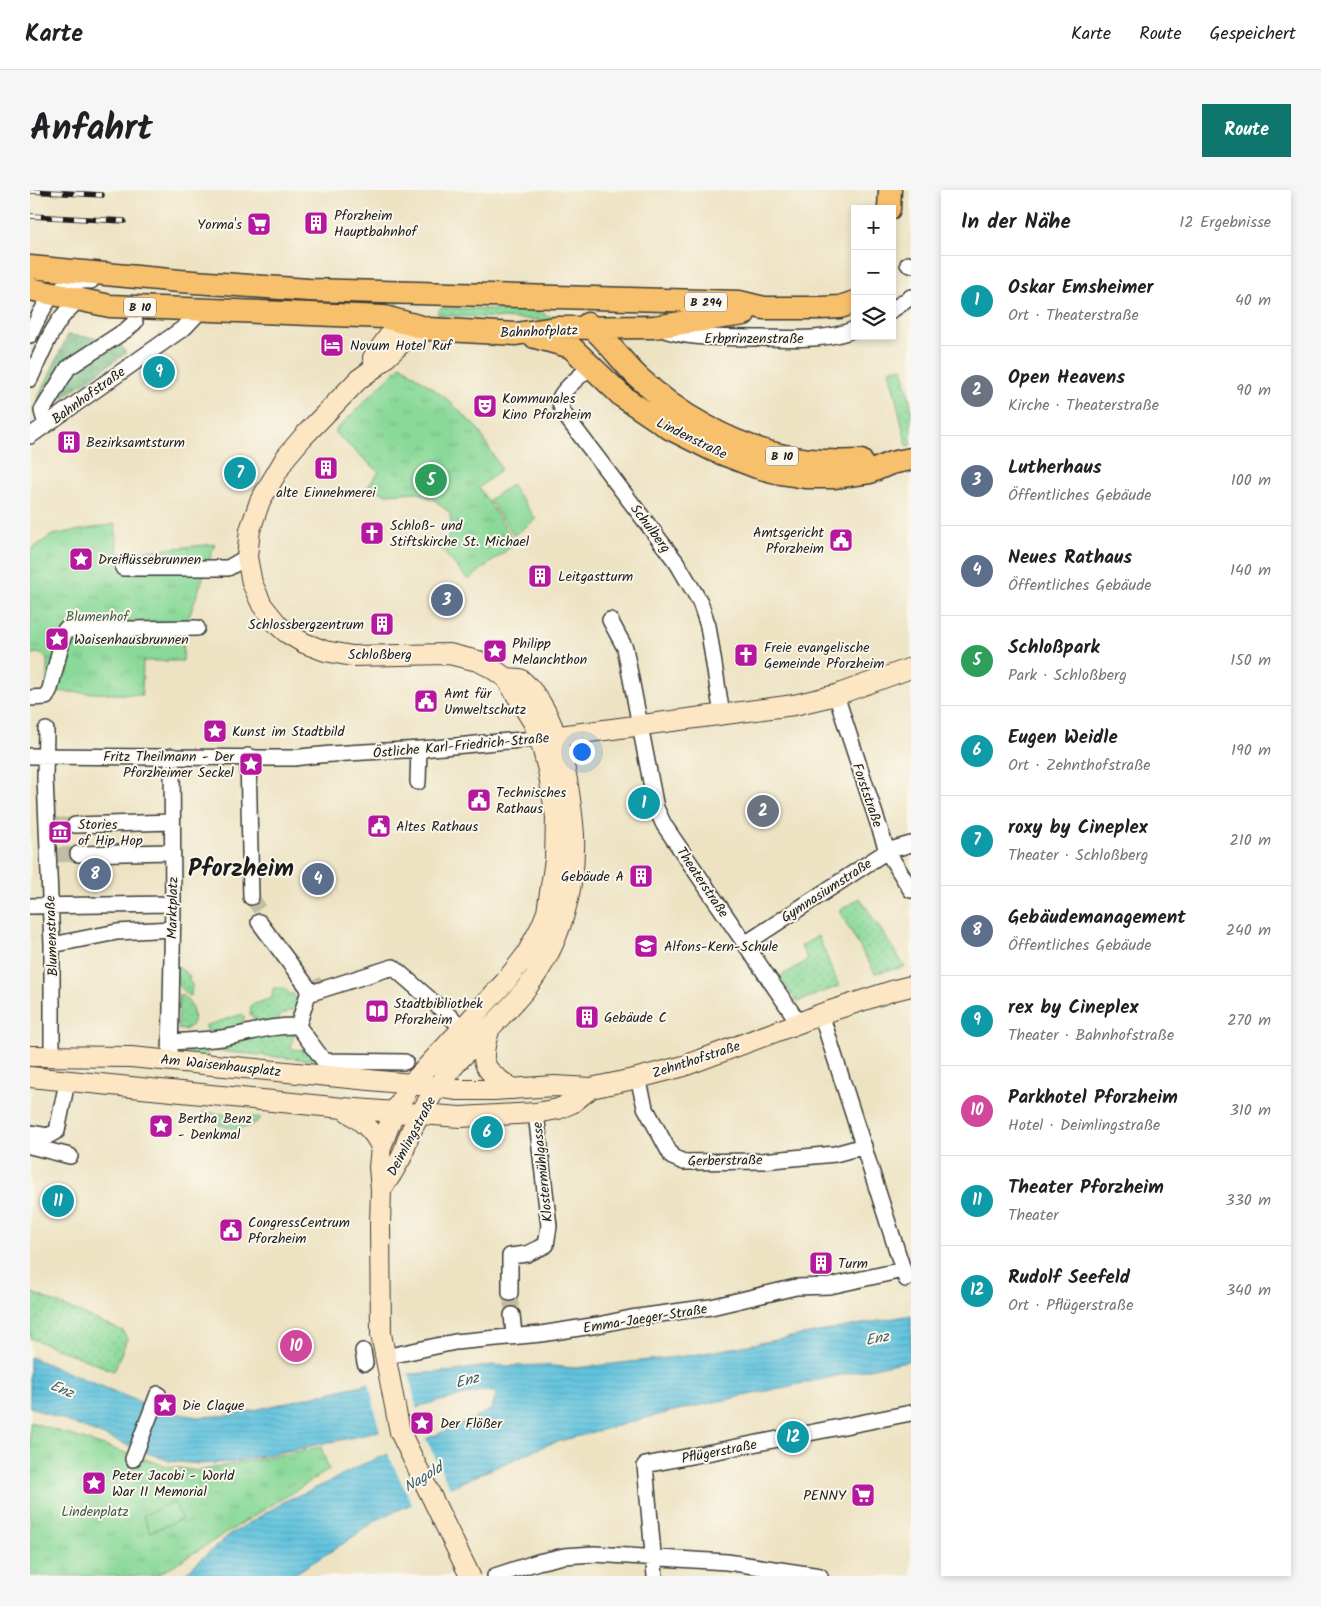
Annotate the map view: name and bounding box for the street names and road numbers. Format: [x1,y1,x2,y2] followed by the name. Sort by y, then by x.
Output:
[685,292,727,311] road number: B 294
[124,298,156,316] road number: B 10
[500,320,578,344] street label: Bahnhofplatz
[704,328,804,350] street label: Erbprinzenstraße
[47,361,131,430] street label: Bahnhofstraße
[652,412,731,466] street label: Lindenstraße
[766,446,798,466] road number: B 10
[624,500,676,558] street label: Schulberg
[348,644,412,666] street label: Schloßberg
[372,727,551,765] street label: Östliche Karl-Friedrich-Straße
[846,760,889,831] street label: Forststraße
[670,843,734,923] street label: Theaterstraße
[777,853,877,929] street label: Gymnasiumstraße
[161,877,185,939] street label: Marktplatz
[40,894,64,977] street label: Blumenstraße
[649,1035,744,1085] street label: Zehnthofstraße
[160,1049,282,1083] street label: Am Waisenhausplatz
[382,1092,443,1180] street label: Deimlingstraße
[527,1120,559,1223] street label: Klostermühlgasse
[687,1149,763,1173] street label: Gerberstraße
[581,1298,710,1340] street label: Emma-Jaeger-Straße
[680,1434,760,1470] street label: Pflügerstraße

